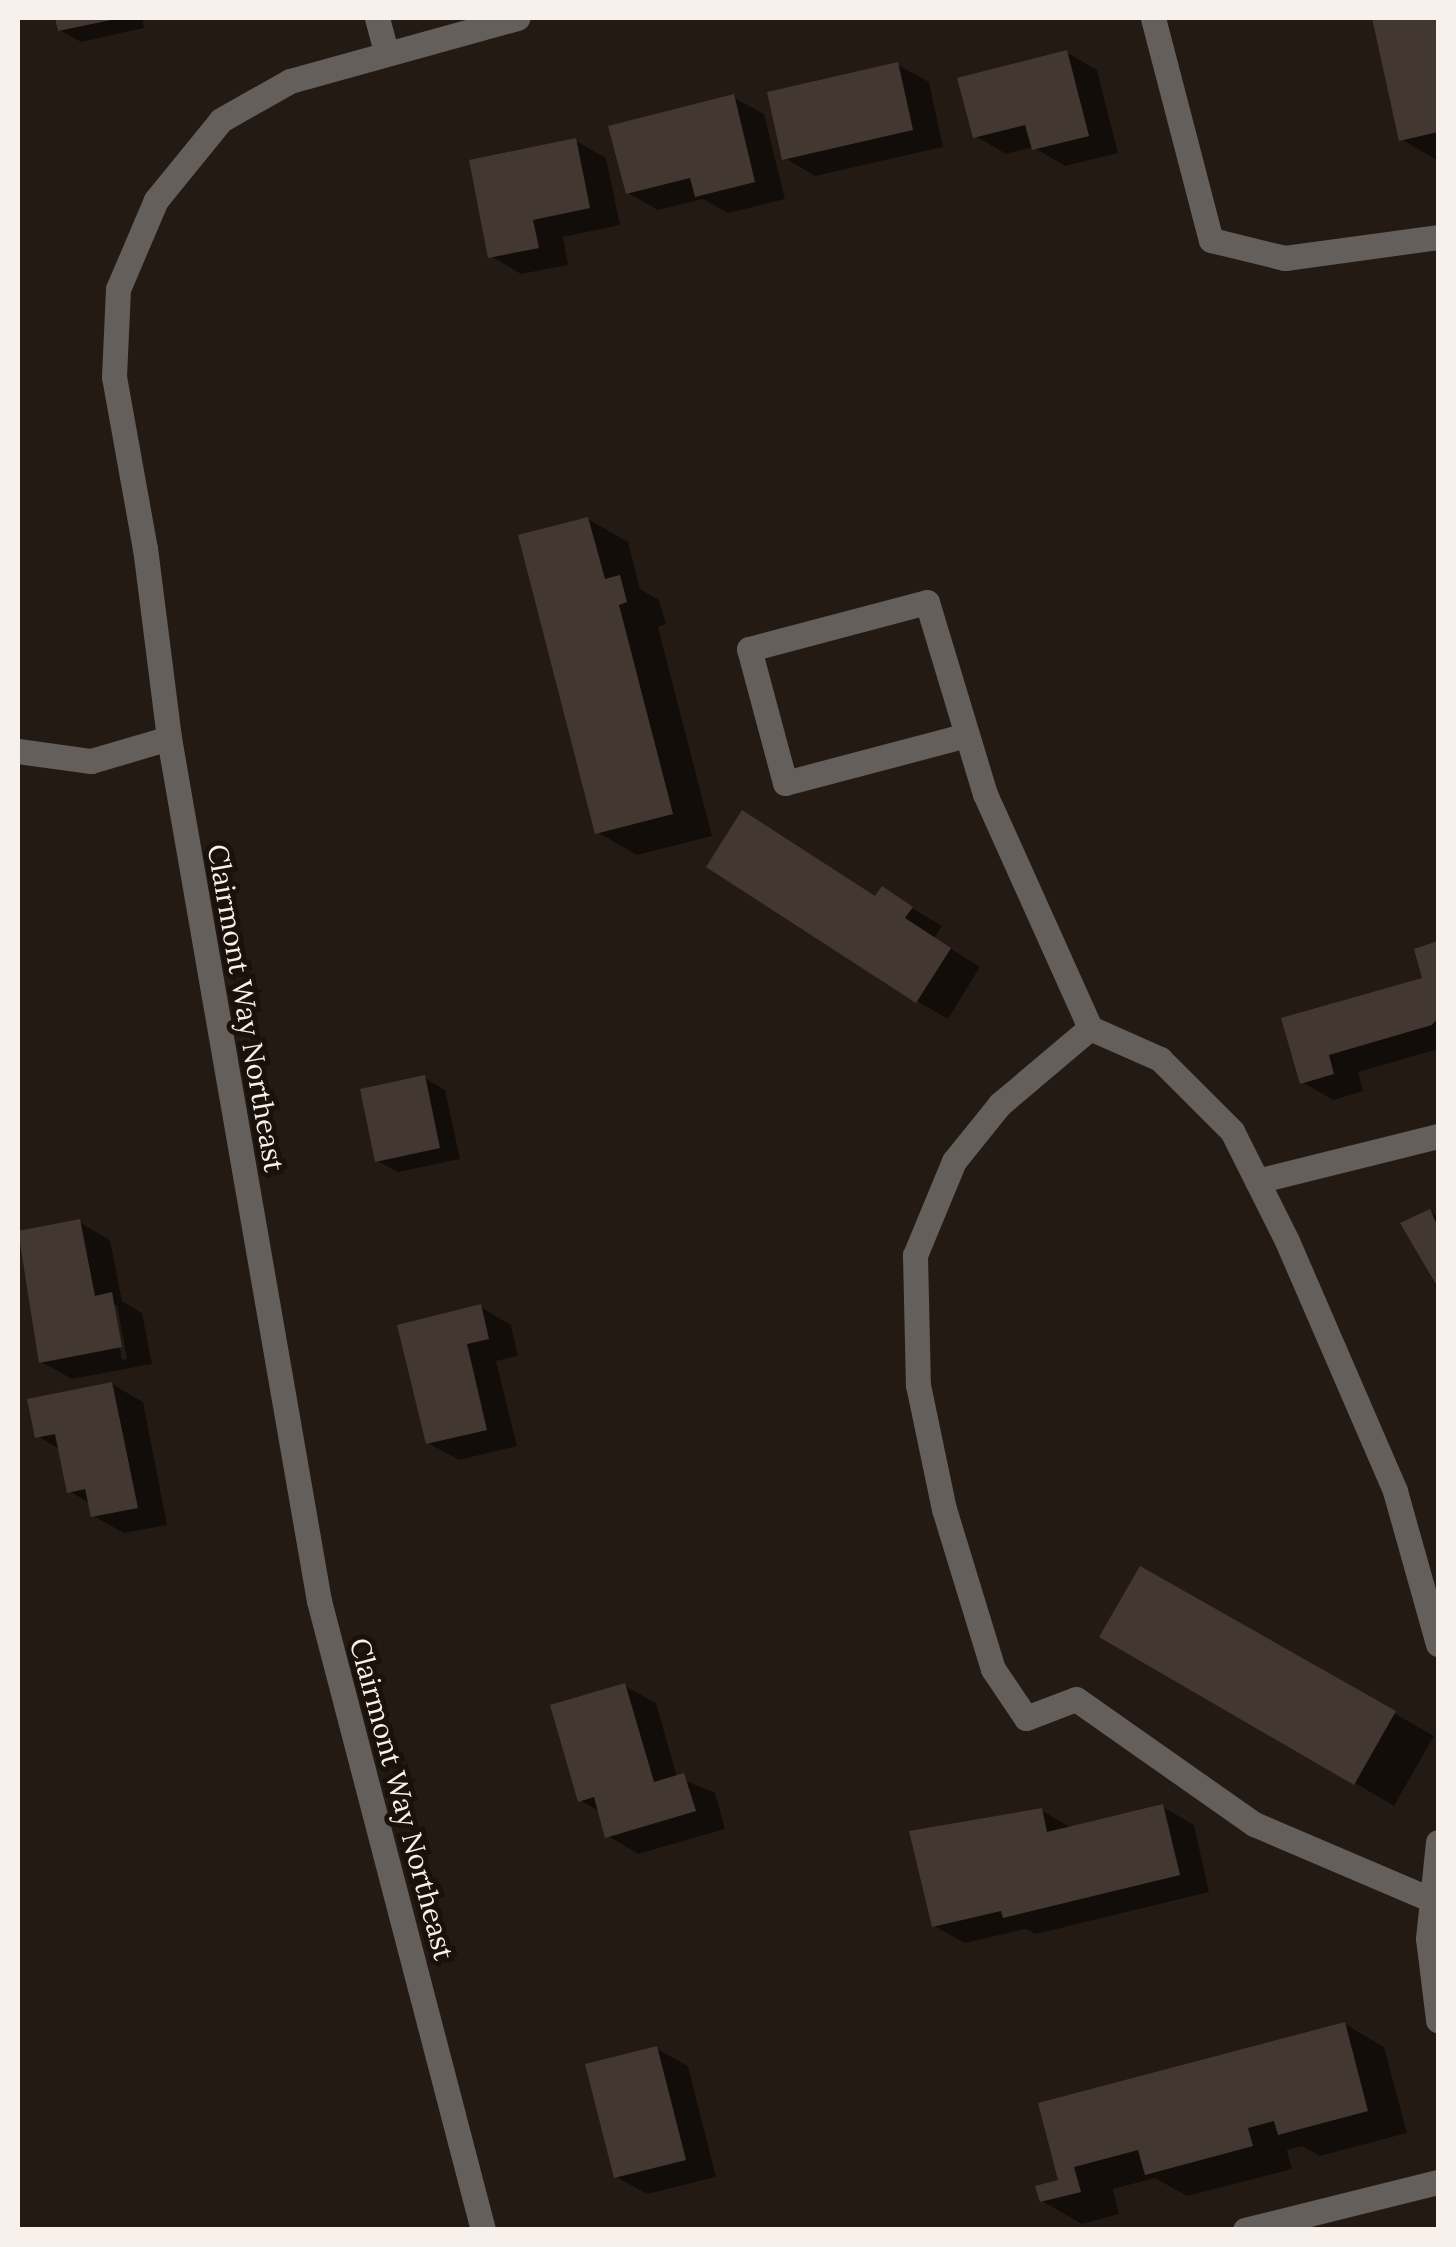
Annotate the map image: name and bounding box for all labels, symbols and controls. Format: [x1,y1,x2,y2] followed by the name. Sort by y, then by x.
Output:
[201,842,291,1174] street label: Clairmont Way Northeast
[343,1634,461,1964] street label: Clairmont Way Northeast

